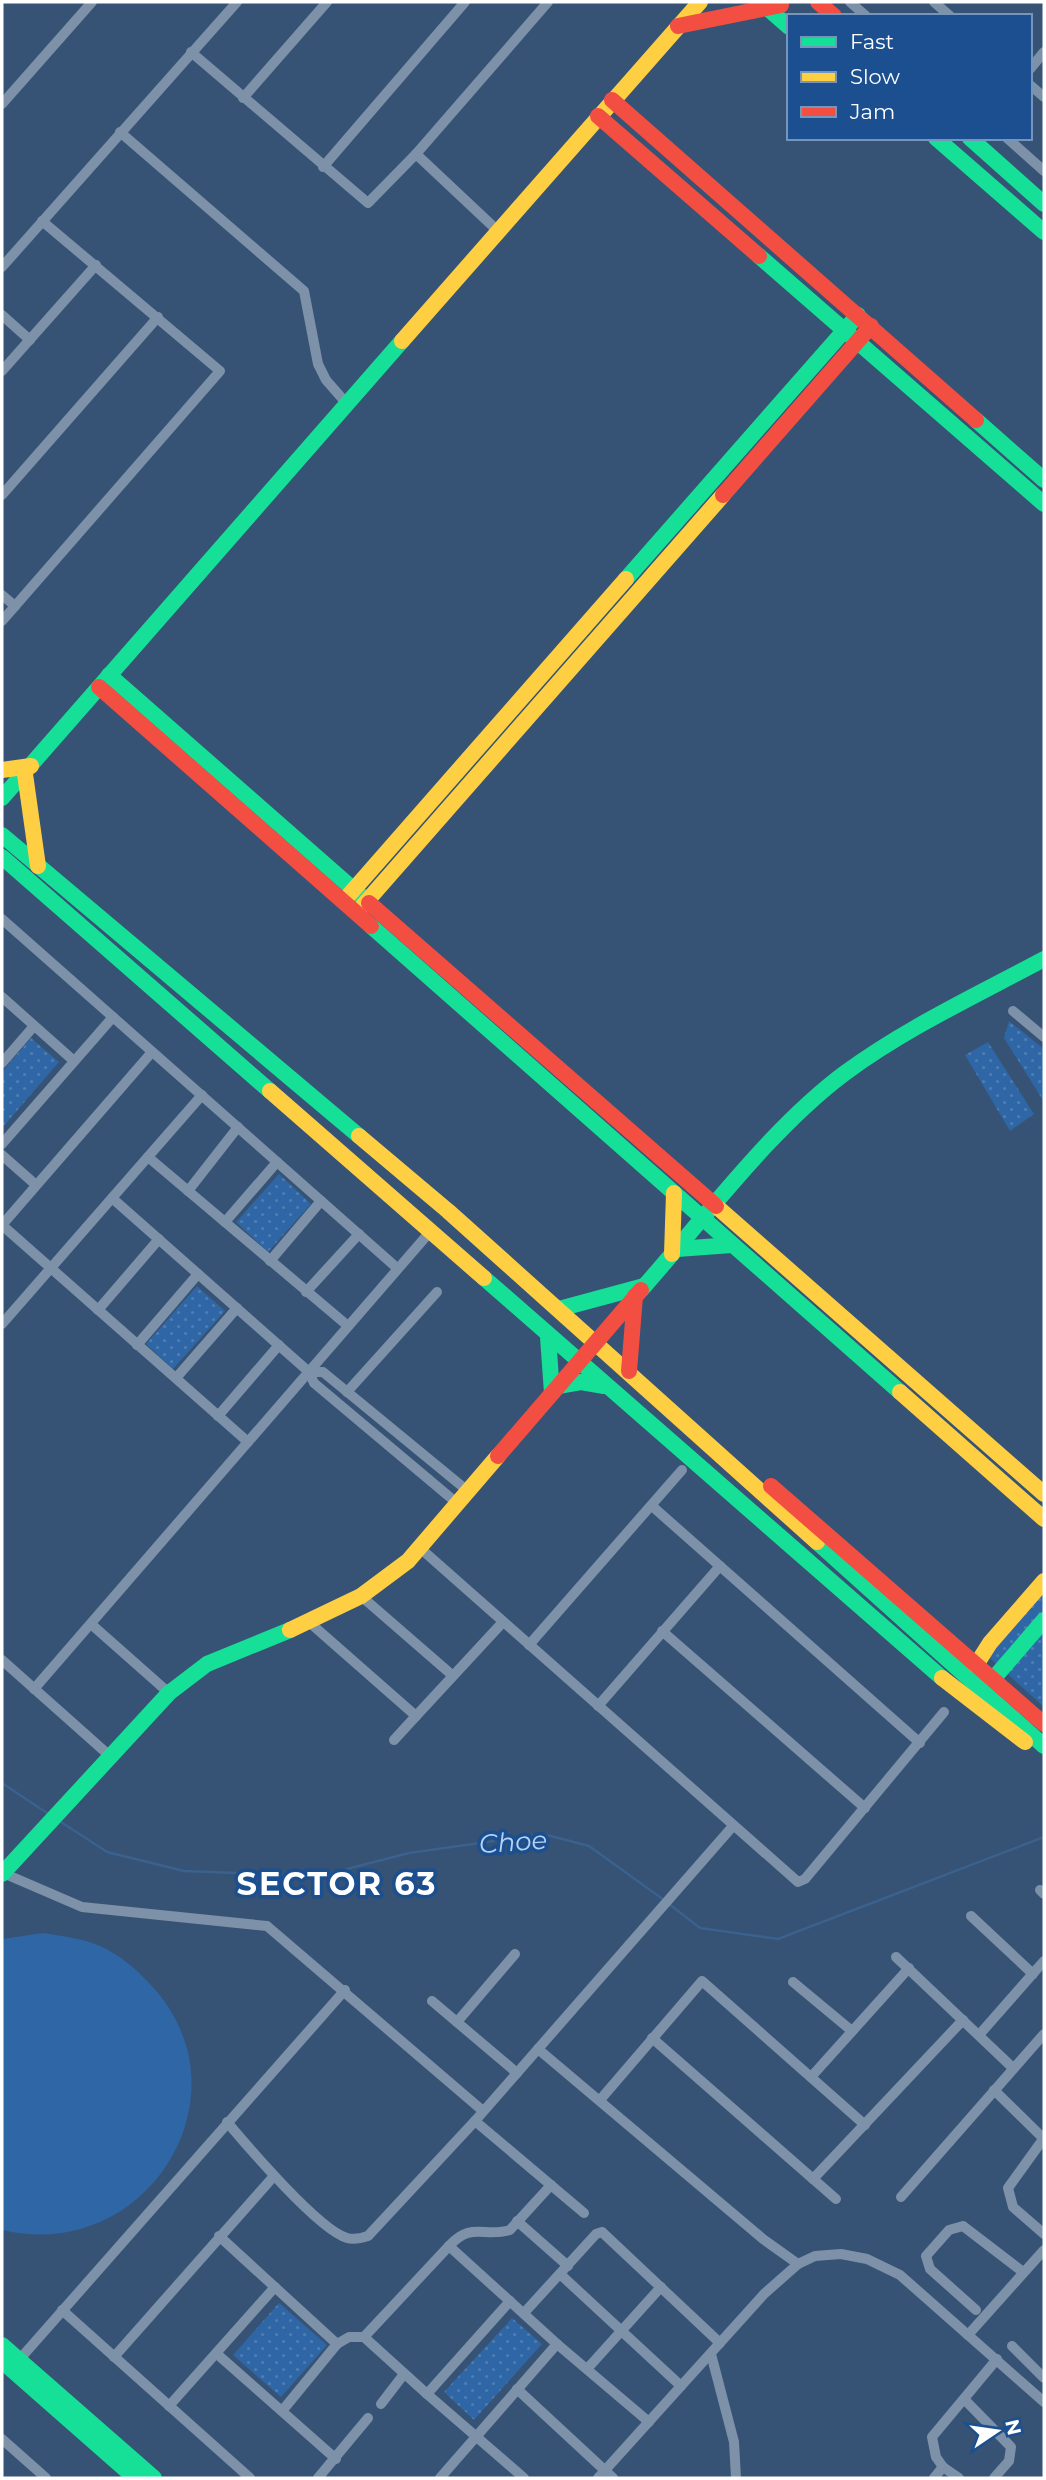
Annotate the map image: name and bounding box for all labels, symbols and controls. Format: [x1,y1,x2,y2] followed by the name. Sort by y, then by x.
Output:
[787,14,1032,140] legend
[850,29,894,54] text: Fast
[850,64,900,89] text: Slow
[849,99,895,124] text: Jam
[478,1824,548,1860] water label: Choe
[236,1864,438,1903] district label: SECTOR 63
[962,2396,1032,2466] north arrow
[1000,2417,1026,2437] text: N

